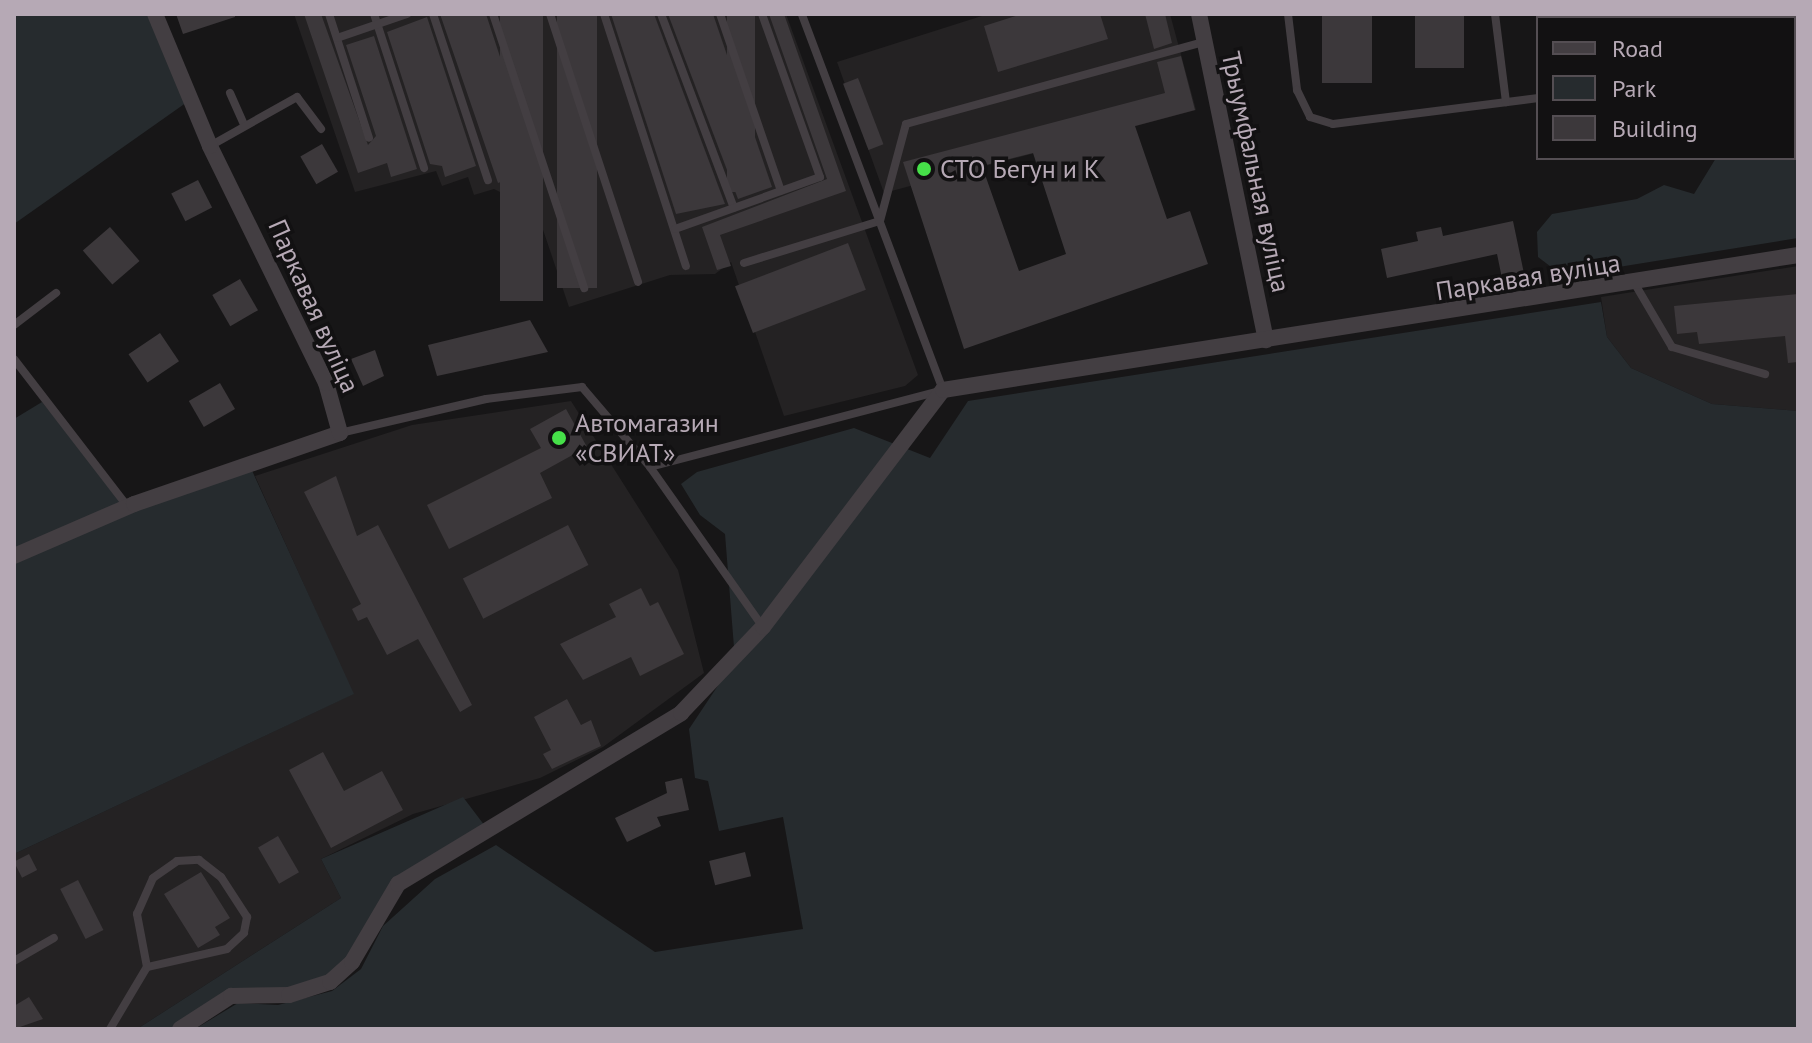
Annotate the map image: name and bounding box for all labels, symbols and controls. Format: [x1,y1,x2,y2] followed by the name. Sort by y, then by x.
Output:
[1536,16,1796,160] legend
[1612,33,1663,64] text: Road
[1215,49,1297,295] street label: Трыумфальная вуліца
[1612,73,1656,104] text: Park
[1612,113,1698,144] text: Building
[940,153,1100,185] place label: СТО Бегун и К
[915,160,933,178] marker: СТО Бегун и К
[262,214,366,398] street label: Паркавая вуліца
[1433,247,1623,307] street label: Паркавая вуліца
[575,407,719,468] place label: Автомагазин «СВИАТ»
[550,429,568,447] marker: Автомагазин «СВИАТ»

